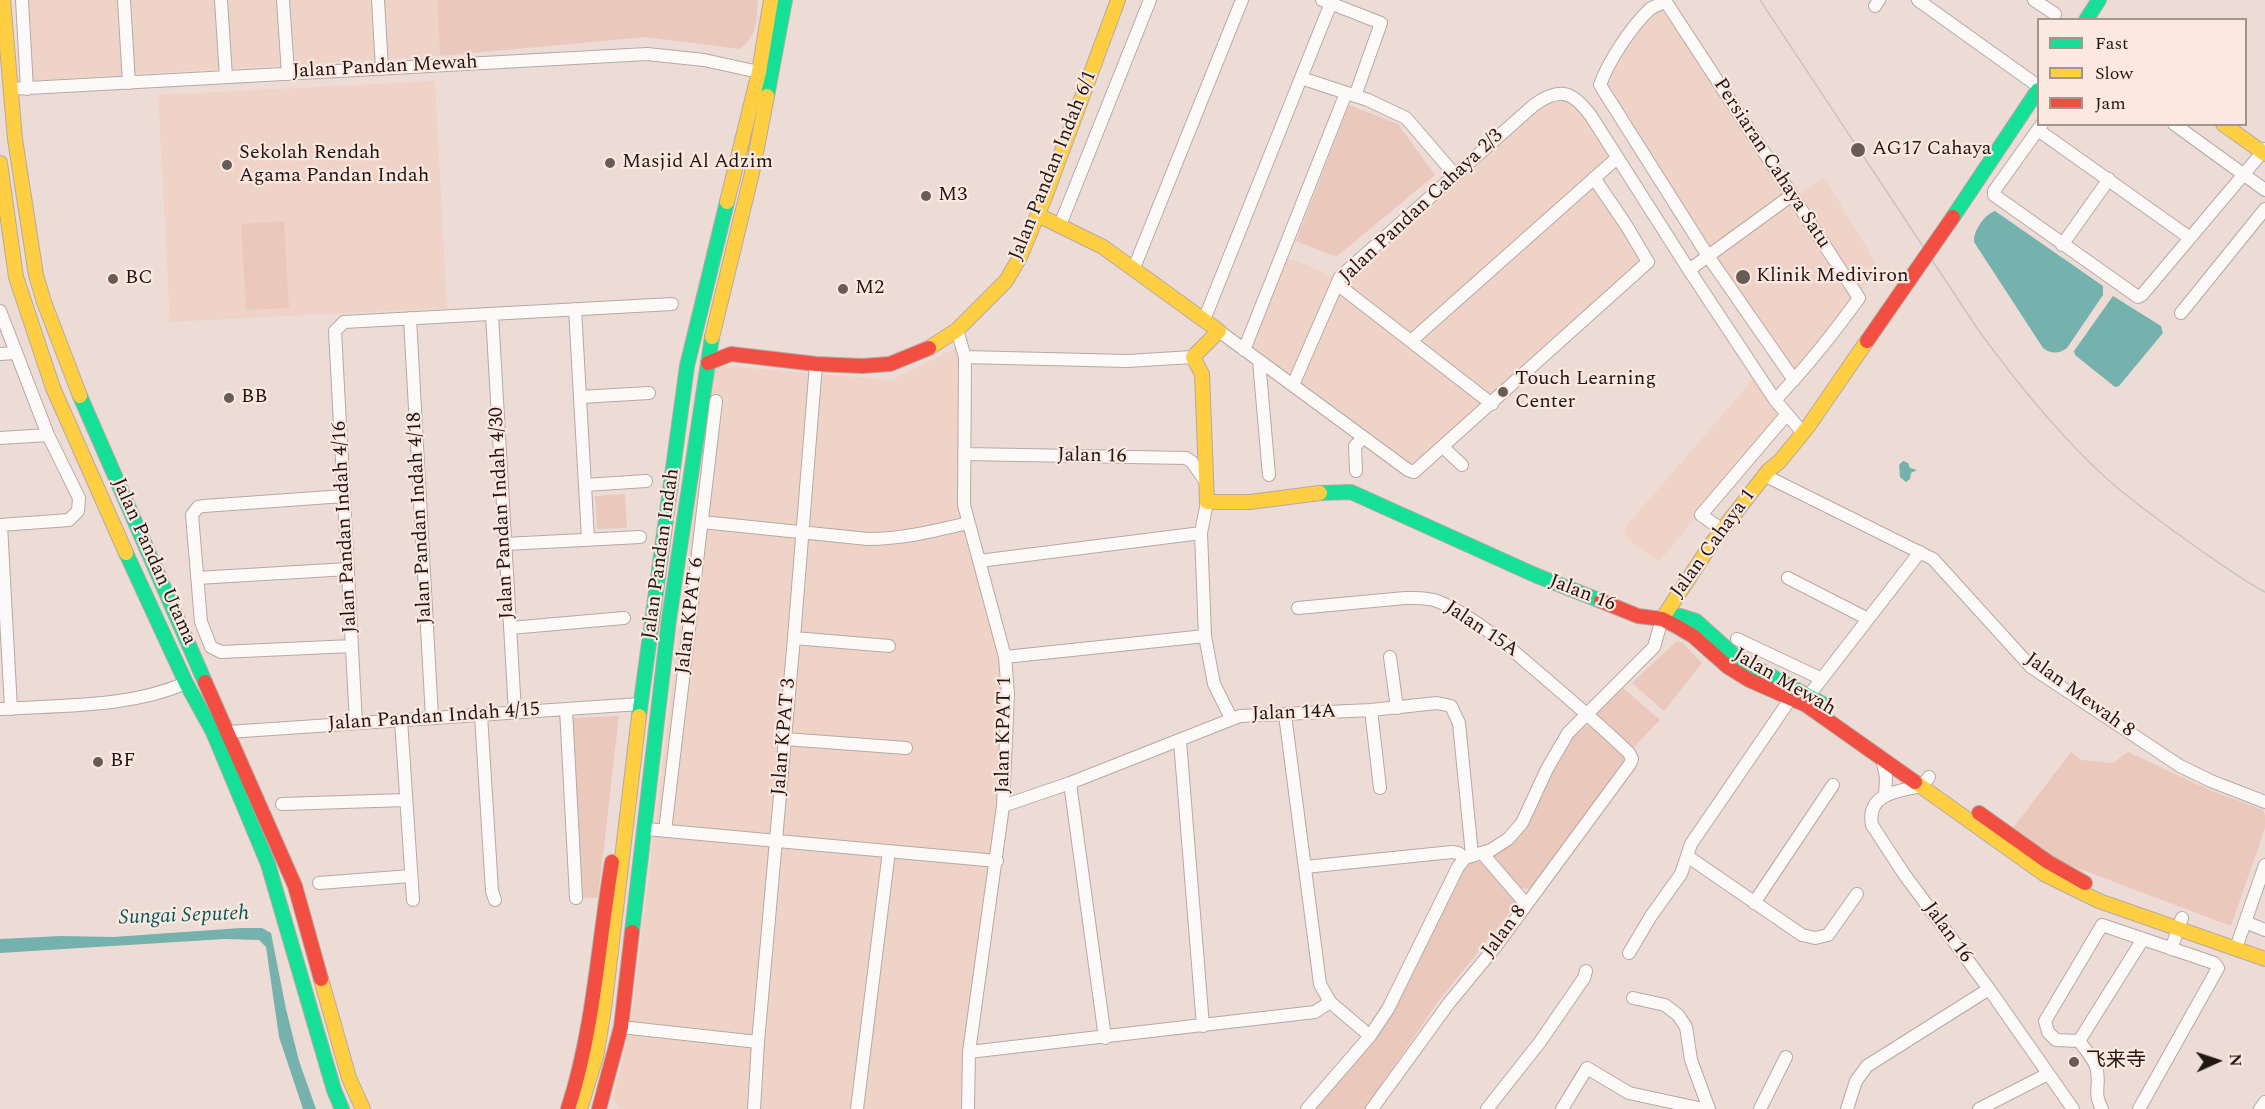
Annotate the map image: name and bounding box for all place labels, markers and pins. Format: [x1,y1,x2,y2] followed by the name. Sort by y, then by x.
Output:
[1872,138,1992,162] place label: AG17 Cahaya
[1849,141,1867,159] marker: AG17 Cahaya
[239,142,429,189] place label: Sekolah Rendah Agama Pandan Indah
[622,151,773,175] place label: Masjid Al Adzim
[603,156,617,170] marker: Masjid Al Adzim
[220,158,234,172] marker: Sekolah Rendah Agama Pandan Indah
[938,184,967,208] place label: M3
[919,189,933,203] marker: M3
[1756,265,1909,289] place label: Klinik Mediviron
[125,267,153,291] place label: BC
[1734,268,1752,286] marker: Klinik Mediviron
[106,272,120,286] marker: BC
[855,277,884,301] place label: M2
[836,282,850,296] marker: M2
[1515,368,1656,415] place label: Touch Learning Center
[1496,385,1510,399] marker: Touch Learning Center
[241,386,267,410] place label: BB
[222,391,236,405] marker: BB
[110,750,135,774] place label: BF
[91,755,105,769] marker: BF
[2086,1050,2146,1074] place label: 飞来寺
[2067,1055,2081,1069] marker: 飞来寺

